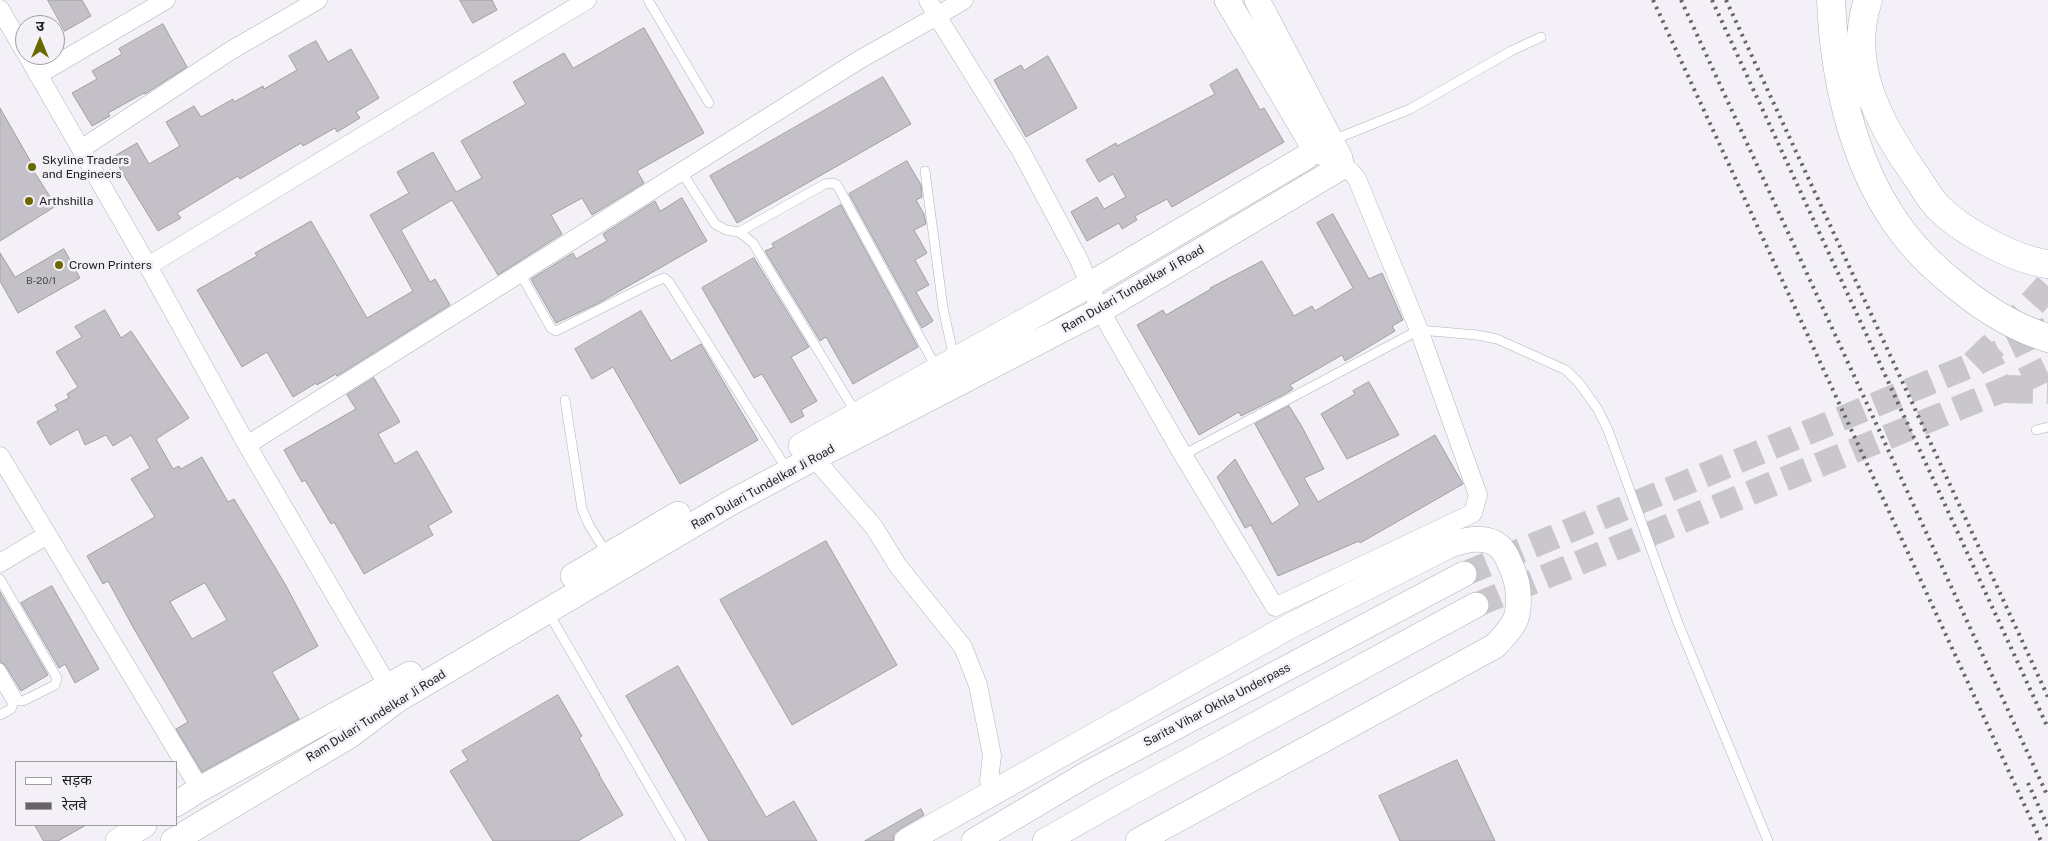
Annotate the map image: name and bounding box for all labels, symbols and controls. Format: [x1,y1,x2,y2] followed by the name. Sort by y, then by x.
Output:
[15,15,65,65] north arrow
[36,18,44,34] text: उ
[42,153,129,181] place label: Skyline Traders and Engineers
[26,161,38,173] marker: Skyline Traders and Engineers
[39,194,93,208] place label: Arthshilla
[23,195,35,207] marker: Arthshilla
[1059,242,1207,336] street label: Ram Dulari Tundelkar Ji Road
[69,258,152,272] place label: Crown Printers
[53,259,65,271] marker: Crown Printers
[26,275,56,287] house number: B-20/1
[689,441,837,533] street label: Ram Dulari Tundelkar Ji Road
[1141,660,1293,750] street label: Sarita Vihar Okhla Underpass
[304,667,448,765] street label: Ram Dulari Tundelkar Ji Road
[15,761,178,826] legend
[62,771,92,788] text: सड़क
[62,796,87,813] text: रेलवे

